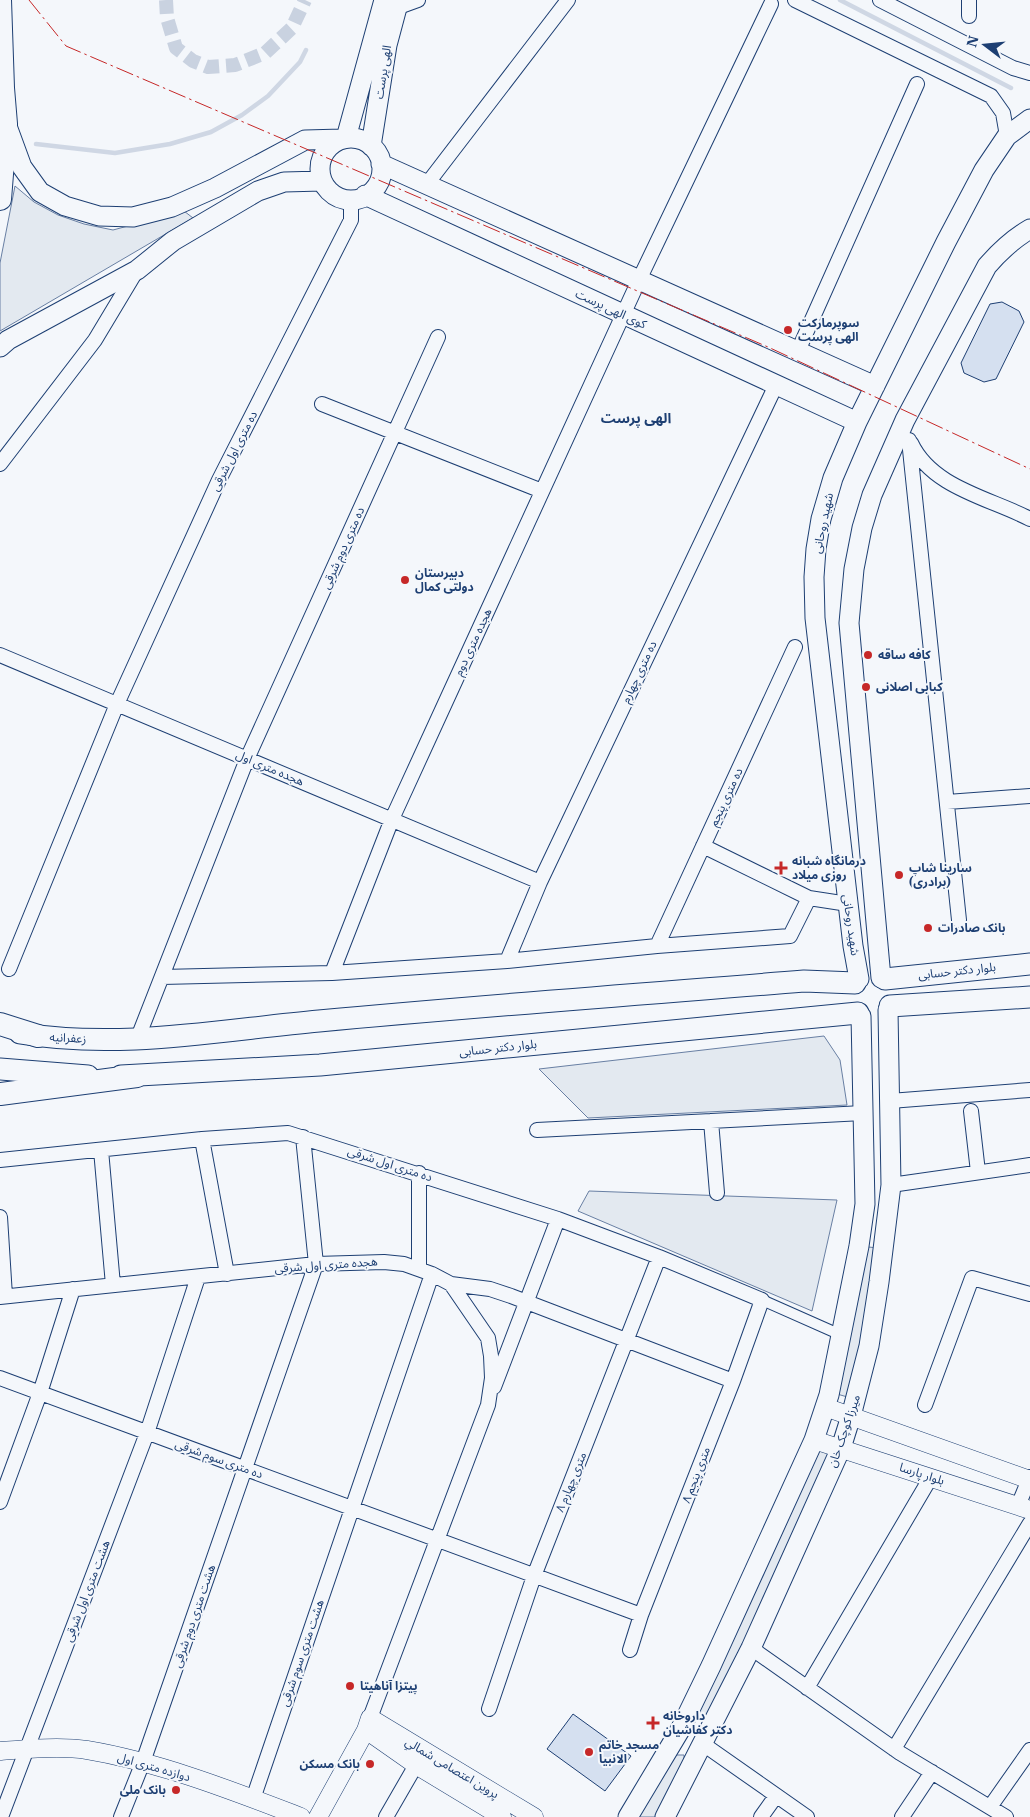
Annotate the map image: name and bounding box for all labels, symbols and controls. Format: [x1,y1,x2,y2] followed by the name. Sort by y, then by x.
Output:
[960,20,1010,70] north arrow
[962,34,983,49] text: N
[371,44,395,100] street label: الهی پرست
[573,286,650,333] street label: کوی الهی پرست
[798,315,859,346] place label: سوپرمارکت الهی پرست
[782,324,794,336] marker: سوپرمارکت الهی پرست
[207,408,260,493] street label: ده متری اول شرقی
[601,409,671,428] district label: الهی پرست
[809,491,836,555] street label: شهید روحانی
[318,504,369,592] street label: ده متری دوم شرقی
[415,565,474,594] place label: دبیرستان دولتی کمال
[399,574,411,586] marker: دبیرستان دولتی کمال
[450,605,497,679] street label: هجده متری دوم
[618,638,661,706] street label: ده متری چهارم
[878,647,931,662] place label: کافه ساقه
[862,649,874,661] marker: کافه ساقه
[876,679,943,694] place label: کبابی اصلانی
[860,681,872,693] marker: کبابی اصلانی
[234,746,307,789] street label: هجده متری اول
[705,765,748,829] street label: ده متری پنجم
[792,853,866,882] place label: درمانگاه شبانه روزی میلاد
[909,860,972,889] place label: سارینا شاپ (برادری)
[774,861,788,875] marker: درمانگاه شبانه روزی میلاد
[893,869,905,881] marker: سارینا شاپ (برادری)
[840,893,863,956] street label: شهید روحانی
[938,920,1006,935] place label: بانک صادرات
[922,922,934,934] marker: بانک صادرات
[917,959,997,982] street label: بلوار دکتر حسابی
[49,1029,87,1046] street label: زعفرانیه
[458,1036,538,1059] street label: بلوار دکتر حسابی
[346,1143,435,1184] street label: ده متری اول شرقی
[274,1253,378,1276] street label: هجده متری اول شرقی
[824,1392,864,1470] street label: میرزا کوچک خان
[172,1436,265,1483] street label: ده متری سوم شرقی
[678,1445,715,1506] street label: ۸ متری پنجم
[552,1450,591,1515] street label: ۸ متری چهارم
[897,1459,947,1489] street label: بلوار پارسا
[60,1538,113,1644] street label: هشت متری اول شرقی
[169,1562,220,1670] street label: هشت متری دوم شرقی
[276,1597,329,1709] street label: هشت متری سوم شرقی
[360,1678,417,1695] place label: پیتزا آناهیتا
[344,1680,356,1692] marker: پیتزا آناهیتا
[663,1708,732,1737] place label: داروخانه دکتر کفاشیان
[647,1717,659,1729] marker: داروخانه دکتر کفاشیان
[401,1734,502,1804] street label: پروین اعتصامی شمالیِ
[599,1737,659,1766] place label: مسجد خاتم الانبیا
[583,1746,595,1758] marker: مسجد خاتم الانبیا
[116,1749,193,1784] street label: دوازده متری اول
[299,1756,360,1771] place label: بانک مسکن
[364,1758,376,1770] marker: بانک مسکن
[120,1782,166,1797] place label: بانک ملی
[170,1784,182,1796] marker: بانک ملی

